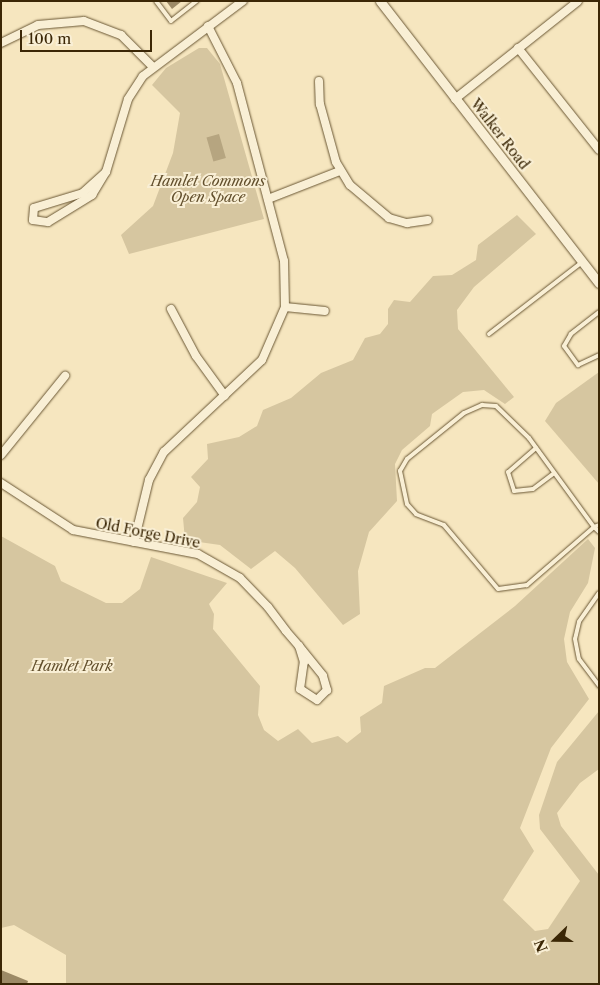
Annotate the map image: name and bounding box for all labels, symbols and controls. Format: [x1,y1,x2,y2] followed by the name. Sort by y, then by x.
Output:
[22,20,155,52] scale bar
[28,29,71,48] text: 100 m
[467,95,533,173] street label: Walker Road
[150,173,266,206] park label: Hamlet Commons Open Space
[94,515,202,551] street label: Old Forge Drive
[31,658,113,674] park label: Hamlet Park
[530,915,580,965] north arrow
[530,937,552,955] text: N

